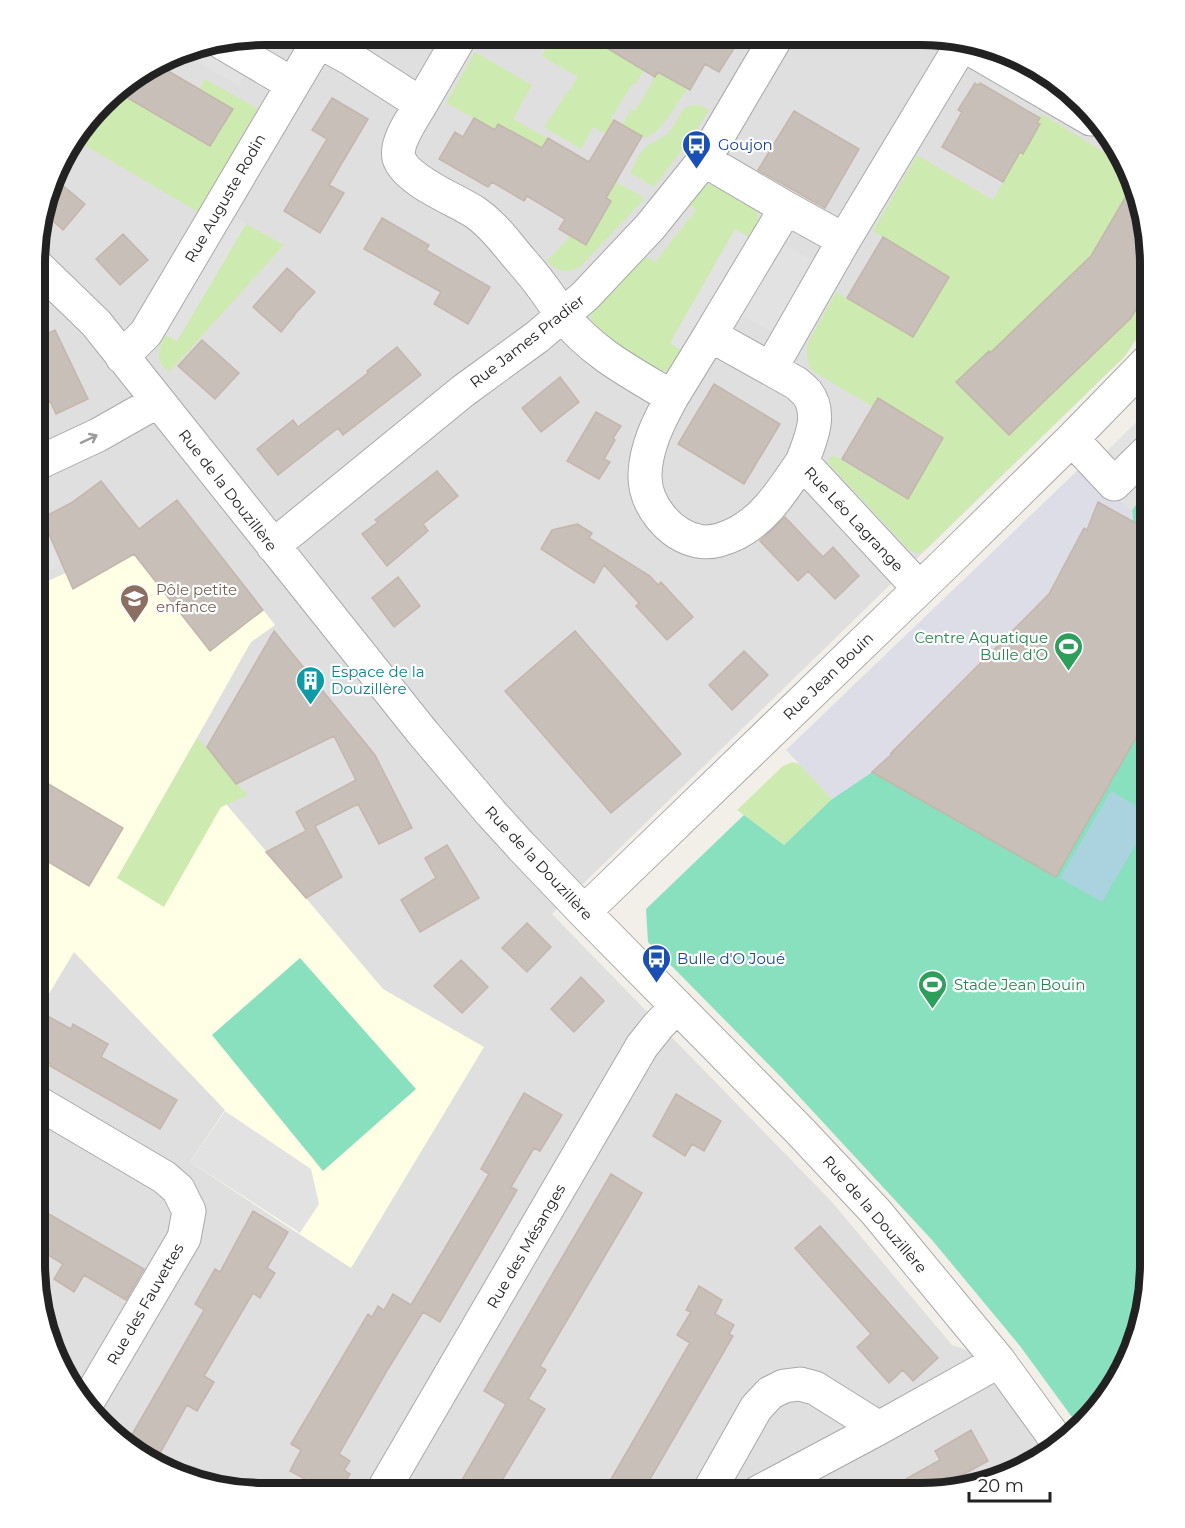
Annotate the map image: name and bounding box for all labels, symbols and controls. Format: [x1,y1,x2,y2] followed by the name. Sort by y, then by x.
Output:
[681,128,713,170] bus stop icon: Goujon
[180,130,270,266] street label: Rue Auguste Rodin
[718,135,773,154] place label: Goujon
[466,290,588,392] street label: Rue James Pradier
[174,425,282,555] street label: Rue de la Douzillère
[79,433,97,445] one-way arrow
[800,463,908,575] street label: Rue Léo Lagrange
[156,580,237,616] place label: Pôle petite enfance
[119,582,151,624] school or university icon: Pôle petite enfance
[779,628,877,724] street label: Rue Jean Bouin
[914,628,1048,664] place label: Centre Aquatique Bulle d'O
[1053,630,1085,672] sports icon: Centre Aquatique Bulle d'O
[331,662,425,698] place label: Espace de la Douzillère
[294,664,326,706] building icon: Espace de la Douzillère
[481,802,597,924] street label: Rue de la Douzillère
[640,942,672,984] bus stop icon: Bulle d'O Joué
[677,949,785,968] place label: Bulle d'O Joué
[917,968,949,1010] sports icon: Stade Jean Bouin
[954,975,1085,994] place label: Stade Jean Bouin
[819,1151,931,1277] street label: Rue de la Douzillère
[483,1180,569,1312] street label: Rue des Mésanges
[102,1240,188,1368] street label: Rue des Fauvettes
[969,1465,1050,1503] scale bar
[978,1475,1024,1497] text: 20 m

